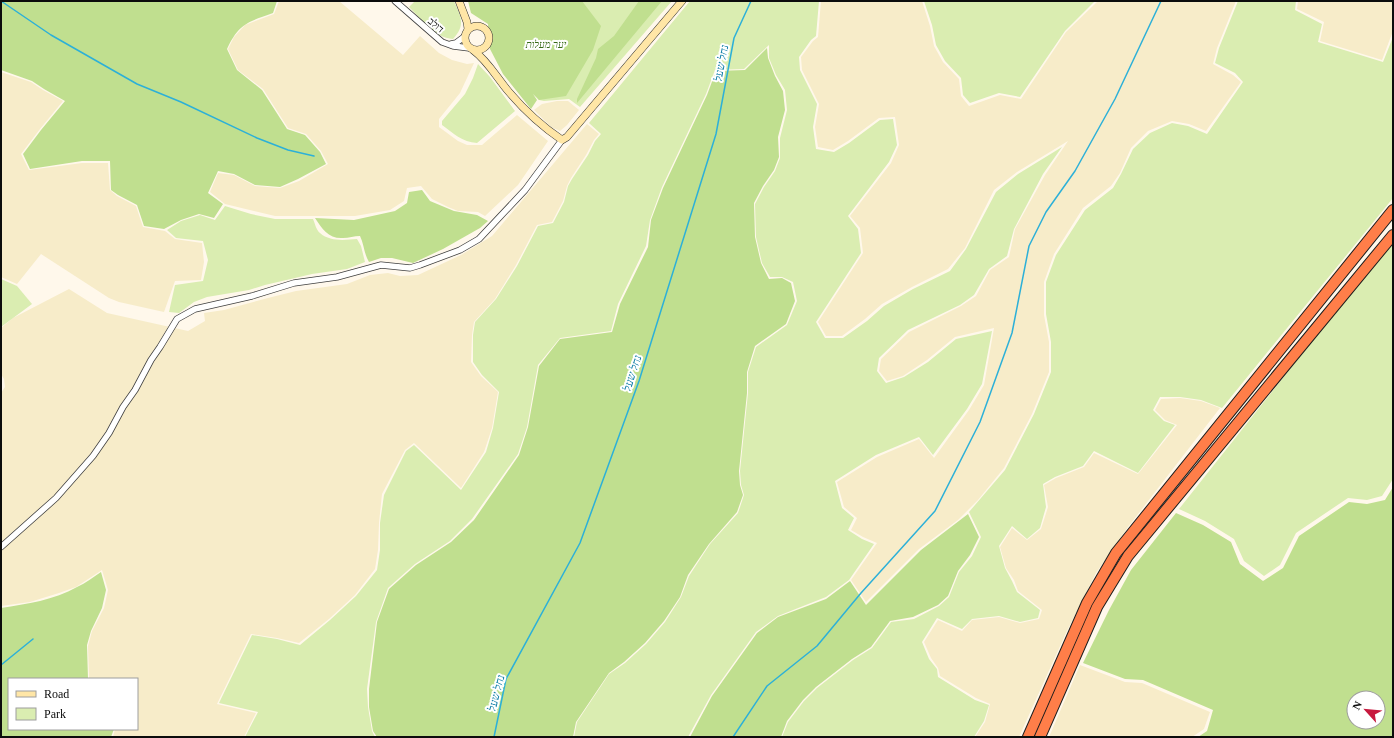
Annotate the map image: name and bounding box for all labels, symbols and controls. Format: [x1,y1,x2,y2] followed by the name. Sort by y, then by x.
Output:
[426,15,446,35] street label: דולב
[525,39,567,50] park label: יער מעלות
[712,43,731,82] water label: נחל שעל
[621,353,644,393] water label: נחל שעל
[485,673,507,712] water label: נחל שעל
[8,678,138,730] legend
[44,687,69,701] text: Road
[1346,690,1386,730] north arrow
[1350,699,1364,712] text: N
[44,707,66,721] text: Park

